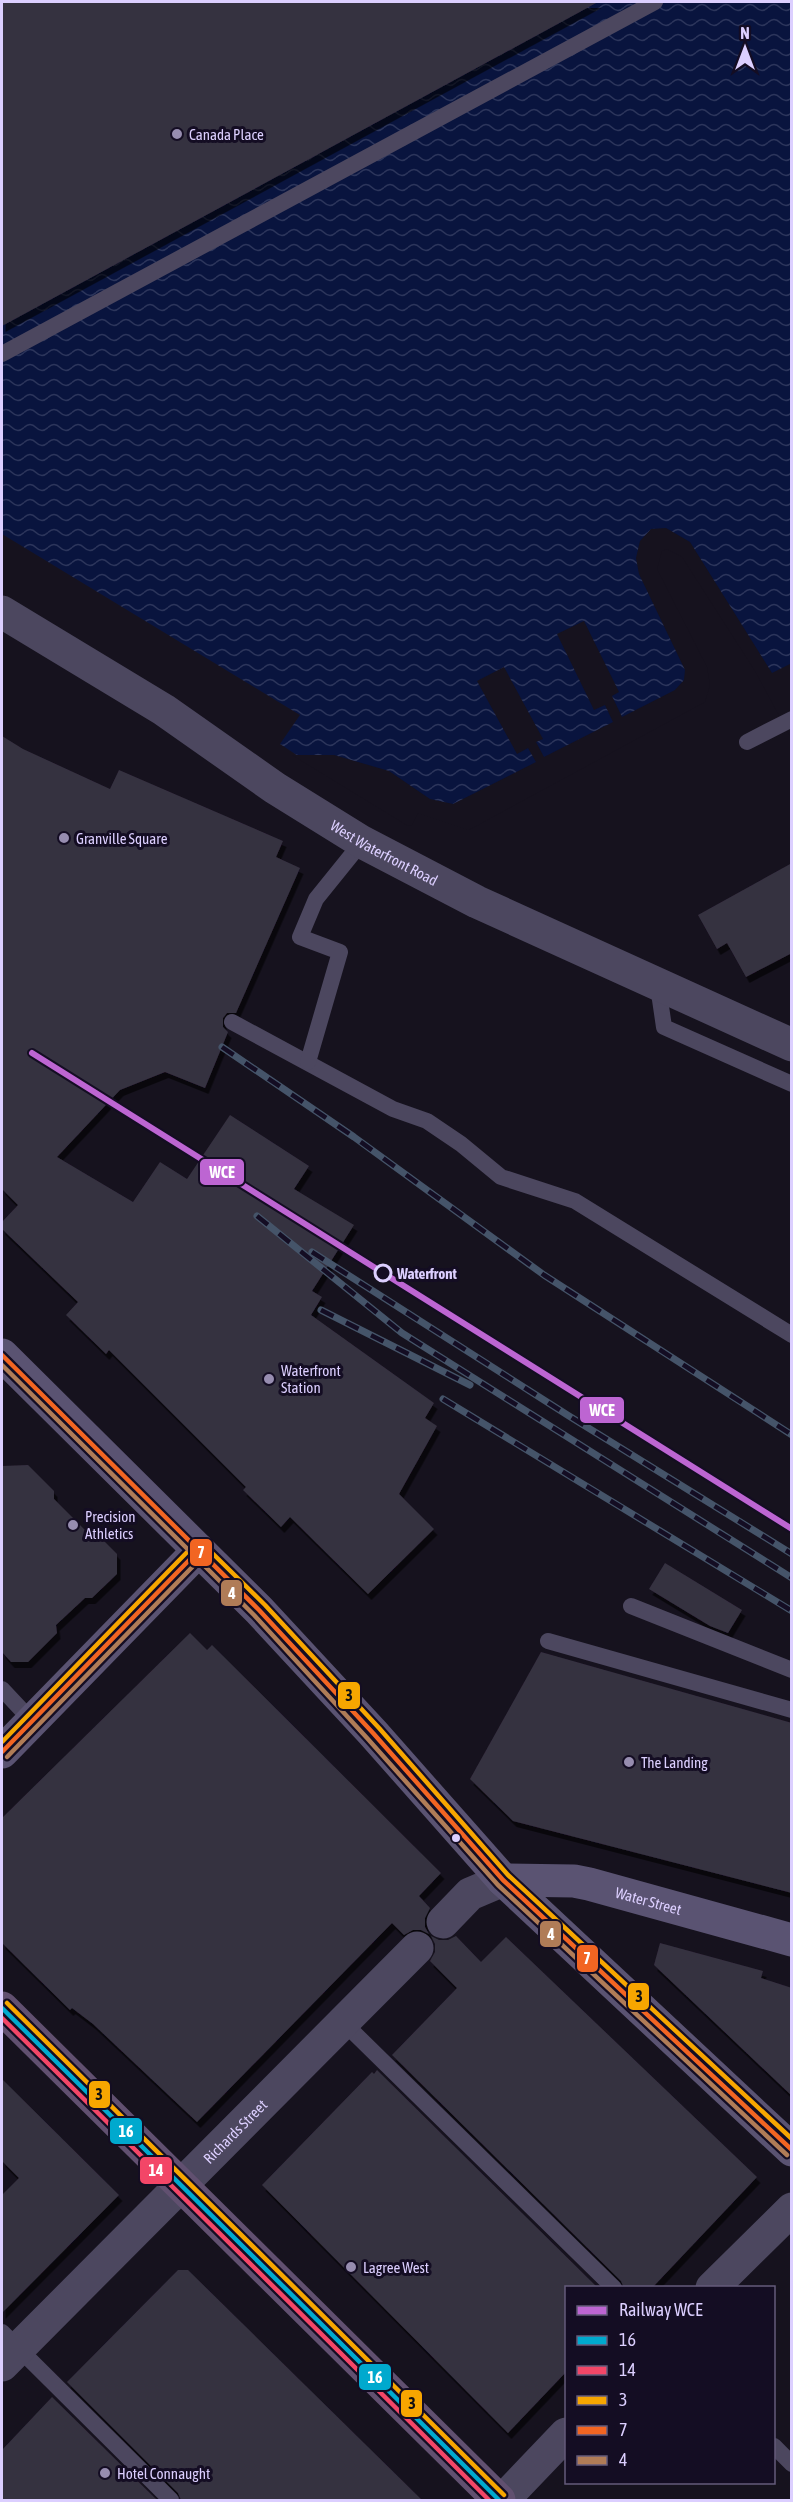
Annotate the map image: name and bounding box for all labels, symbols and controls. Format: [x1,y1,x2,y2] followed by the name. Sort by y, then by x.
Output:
[715,18,775,78] north arrow
[740,24,750,42] text: N
[189,126,264,143] place label: Canada Place
[170,127,184,141] marker: Canada Place
[328,816,441,889] street label: West Waterfront Road
[76,830,168,847] place label: Granville Square
[57,831,71,845] marker: Granville Square
[199,1158,245,1186] line badge: WCE
[208,1163,235,1181] text: WCE
[374,1264,392,1282] marker: Waterfront
[396,1265,458,1282] place label: Waterfront
[281,1362,341,1396] place label: Waterfront Station
[262,1372,276,1386] marker: Waterfront Station
[579,1396,625,1424] line badge: WCE
[588,1401,615,1419] text: WCE
[85,1508,136,1542] place label: Precision Athletics
[66,1518,80,1532] marker: Precision Athletics
[189,1538,213,1567] line badge: 7
[197,1543,205,1561] text: 7
[220,1579,243,1607] line badge: 4
[227,1584,236,1602] text: 4
[337,1681,361,1710] line badge: 3
[345,1686,353,1704] text: 3
[641,1754,708,1771] place label: The Landing
[622,1755,636,1769] marker: The Landing
[450,1832,462,1844] unlabelled marker
[613,1883,683,1918] street label: Water Street
[539,1920,562,1948] line badge: 4
[546,1925,555,1943] text: 4
[576,1944,599,1973] line badge: 7
[583,1949,591,1967] text: 7
[627,1982,650,2011] line badge: 3
[635,1987,643,2005] text: 3
[88,2080,111,2109] line badge: 3
[95,2085,103,2103] text: 3
[200,2096,270,2166] street label: Richards Street
[109,2117,143,2145] line badge: 16
[118,2122,134,2140] text: 16
[139,2156,173,2185] line badge: 14
[148,2161,164,2179] text: 14
[363,2259,429,2276] place label: Lagree West
[344,2260,358,2274] marker: Lagree West
[565,2286,775,2484] legend
[619,2299,703,2320] text: Railway WCE
[619,2329,636,2350] text: 16
[619,2359,636,2380] text: 14
[358,2363,392,2391] line badge: 16
[367,2368,383,2386] text: 16
[400,2389,423,2418] line badge: 3
[619,2389,627,2410] text: 3
[408,2394,416,2412] text: 3
[619,2419,627,2440] text: 7
[619,2449,627,2470] text: 4
[117,2465,210,2482] place label: Hotel Connaught
[98,2466,112,2480] marker: Hotel Connaught

